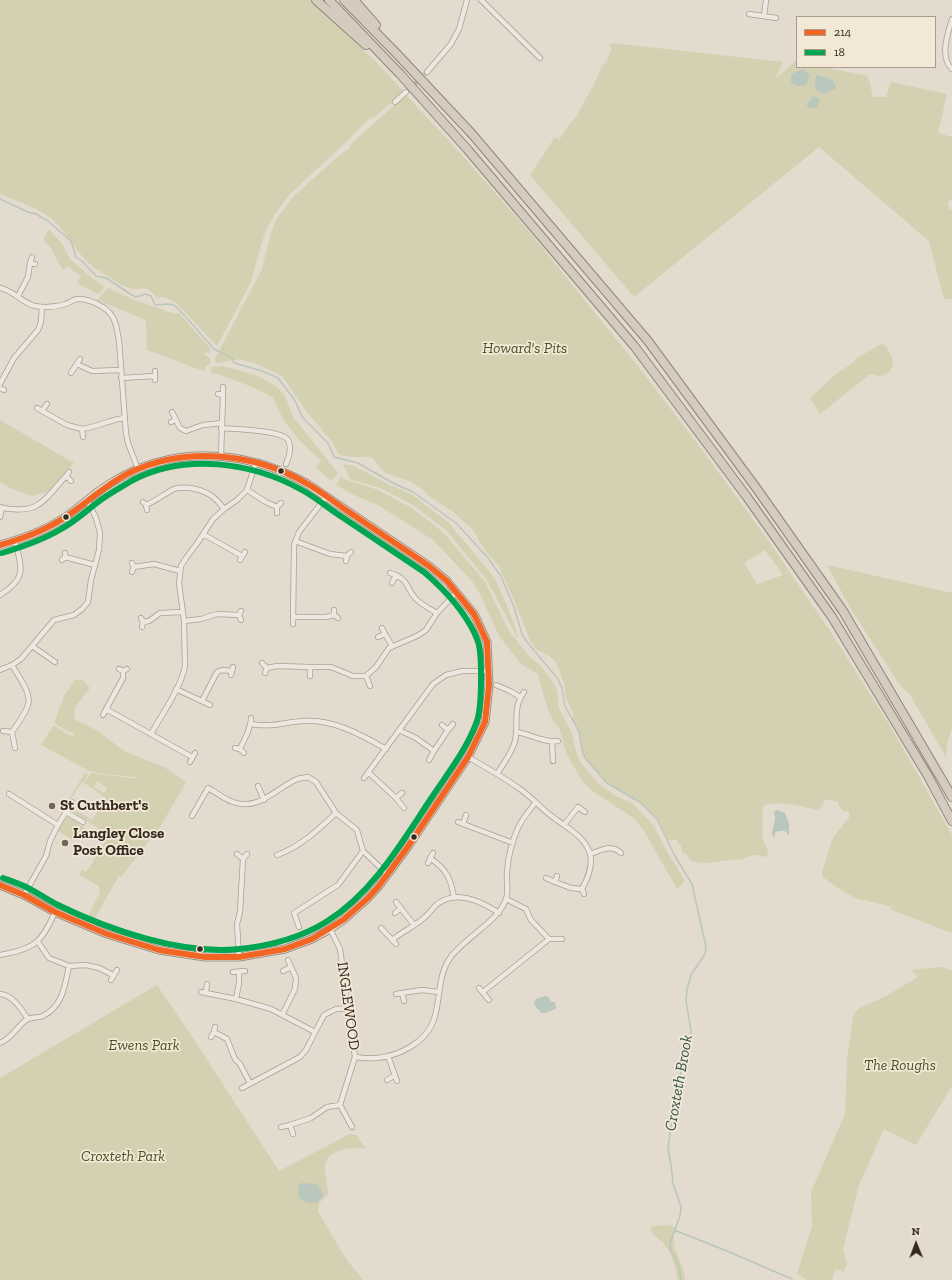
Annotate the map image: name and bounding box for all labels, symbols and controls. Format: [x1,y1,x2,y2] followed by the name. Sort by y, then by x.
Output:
[796,16,936,68] legend
[834,25,851,39] text: 214
[834,45,845,59] text: 18
[483,340,567,358] park label: Howard's Pits
[276,466,286,476] unlabelled marker
[61,512,71,522] unlabelled marker
[60,797,148,815] place label: St Cuthbert's
[47,801,57,811] marker: St Cuthbert's
[73,825,164,860] place label: Langley Close Post Office
[409,832,419,842] unlabelled marker
[60,838,70,848] marker: Langley Close Post Office
[195,944,205,954] unlabelled marker
[333,961,363,1051] street label: INGLEWOOD
[661,1033,697,1133] water label: Croxteth Brook
[109,1037,179,1055] park label: Ewens Park
[864,1057,936,1075] park label: The Roughs
[81,1148,165,1166] park label: Croxteth Park
[896,1224,936,1264] north arrow
[911,1225,920,1238] text: N

